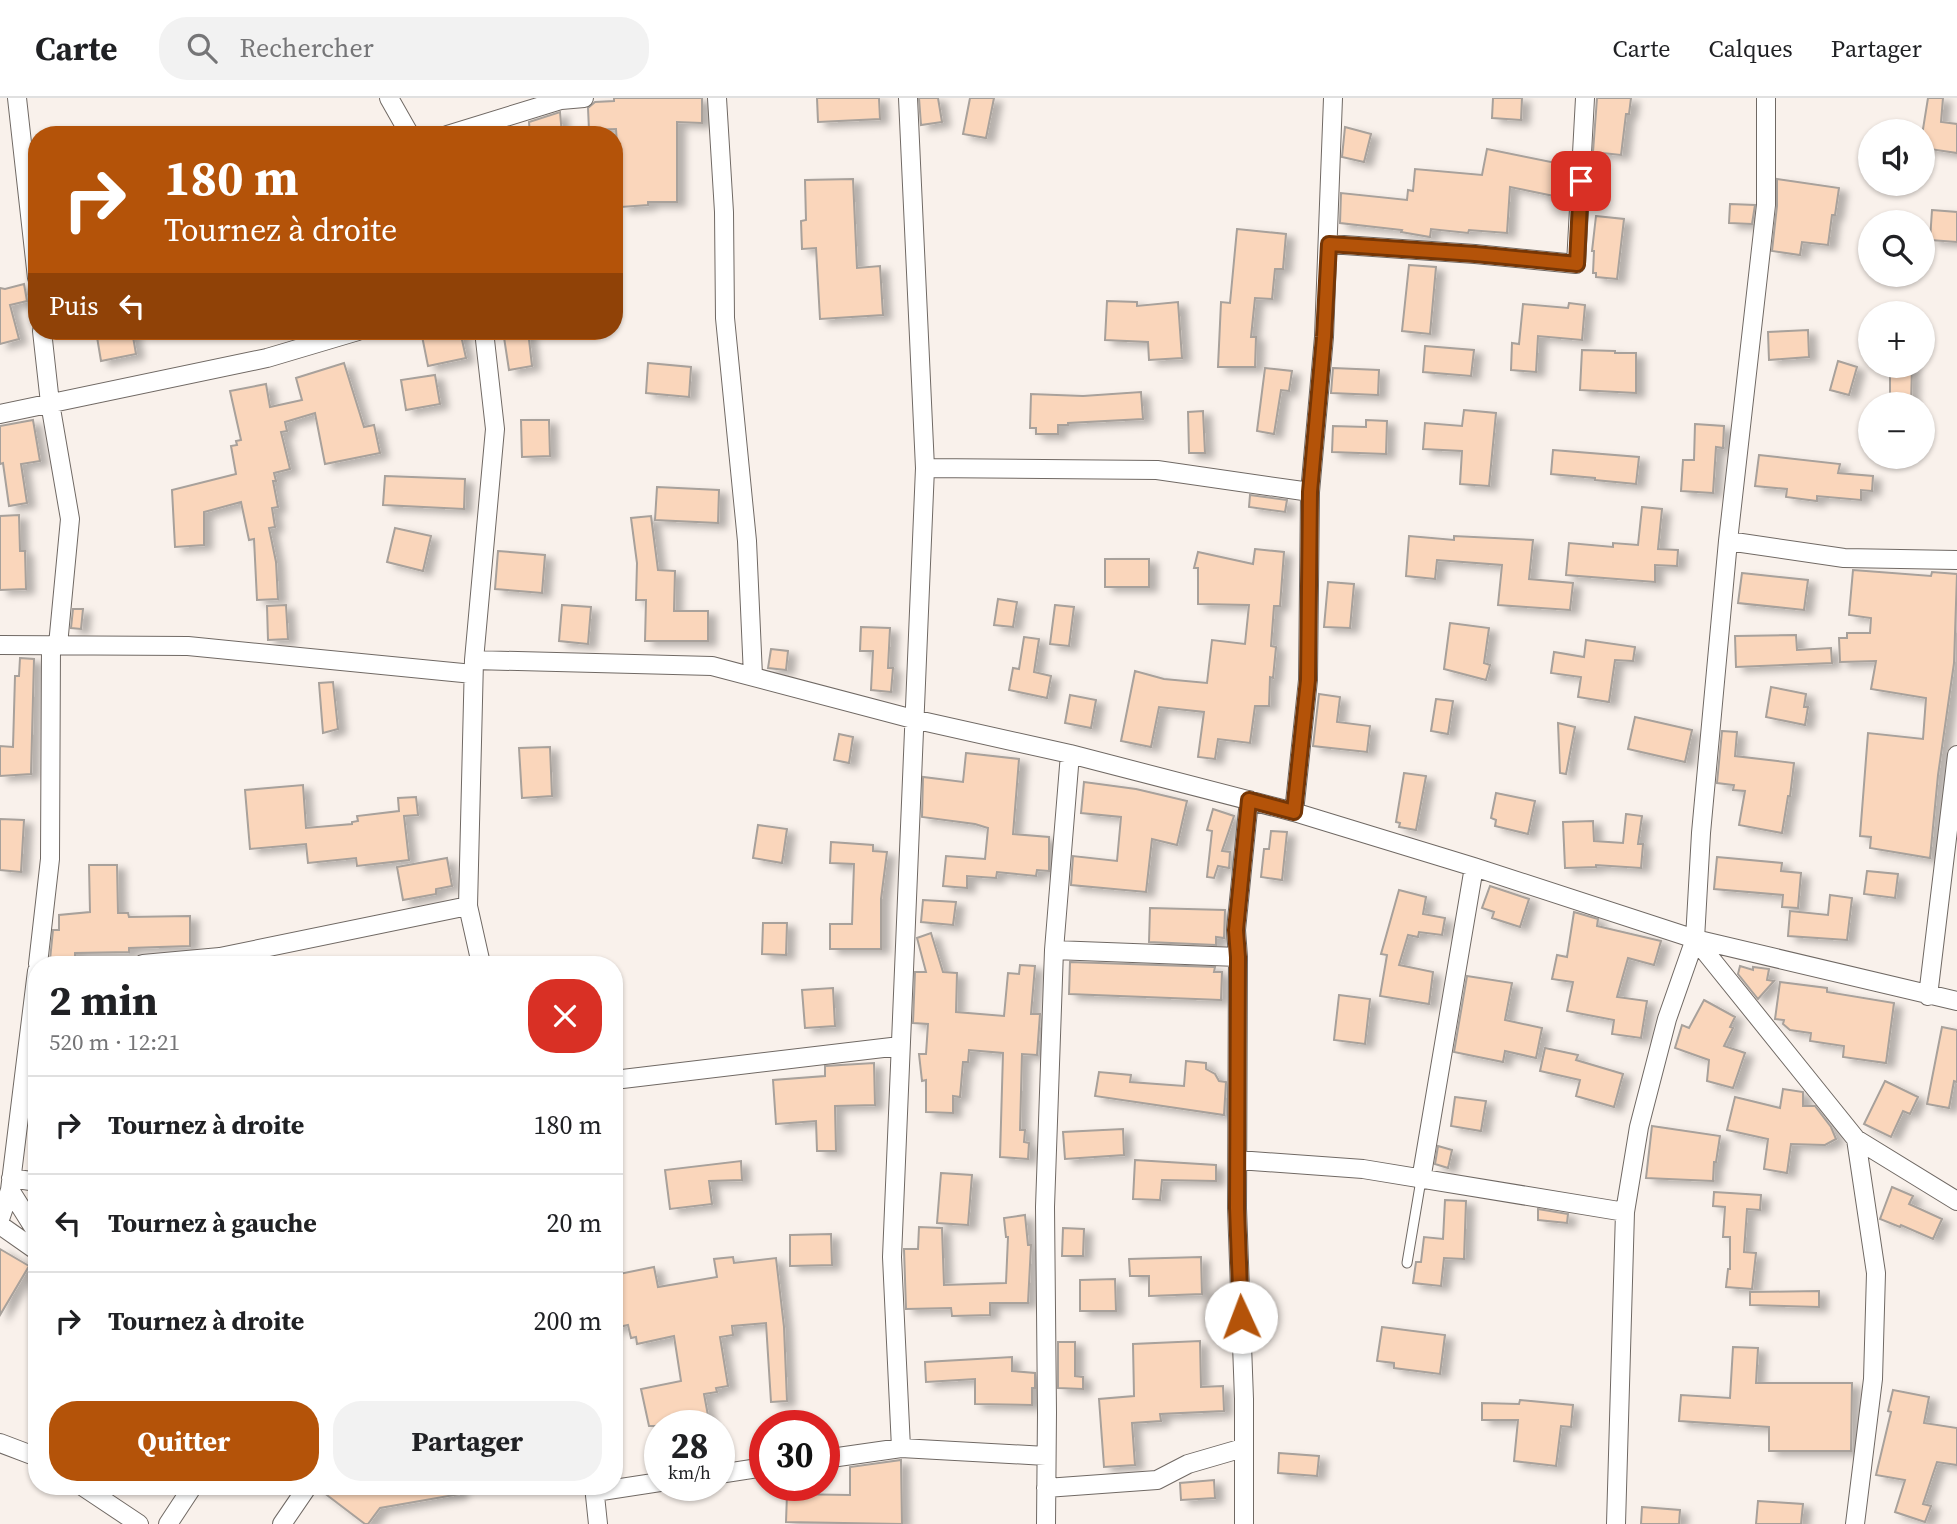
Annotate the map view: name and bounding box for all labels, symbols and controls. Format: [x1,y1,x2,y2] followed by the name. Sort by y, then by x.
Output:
[159,17,649,80] search box
[35,26,117,71] text: Carte
[183,29,221,67] icon: search
[239,30,374,66] text: Rechercher
[1613,32,1671,65] text: Carte
[1709,32,1793,65] text: Calques
[1831,32,1922,65] text: Partager
[1858,119,1935,469] map controls
[1858,119,1935,196] button: sound
[164,144,299,211] text: 180 m
[1551,151,1611,211] pin
[49,154,140,245] icon: right
[1562,162,1600,200] icon: arrive
[164,208,397,252] text: Tournez à droite
[1858,210,1935,287] button: search
[113,287,151,325] icon: left
[49,288,99,324] text: Puis
[1858,301,1935,378] button: +
[1858,392,1935,469] button: −
[49,971,158,1029] text: 2 min
[528,979,602,1053] button: close
[49,1026,180,1058] text: 520 m · 12:21
[49,1106,87,1144] icon: right
[108,1107,304,1143] text: Tournez à droite
[534,1107,602,1143] text: 180 m
[49,1204,87,1242] icon: left
[108,1205,317,1241] text: Tournez à gauche
[547,1205,602,1241] text: 20 m
[1204,1280,1278,1354] position arrow
[49,1302,87,1340] icon: right
[108,1303,304,1339] text: Tournez à droite
[534,1303,602,1339] text: 200 m
[49,1401,319,1481] button: Quitter
[333,1401,602,1481] button: Partager
[749,1410,840,1501] speed limit sign: 30
[671,1422,708,1470] text: 28
[668,1460,711,1485] text: km/h

